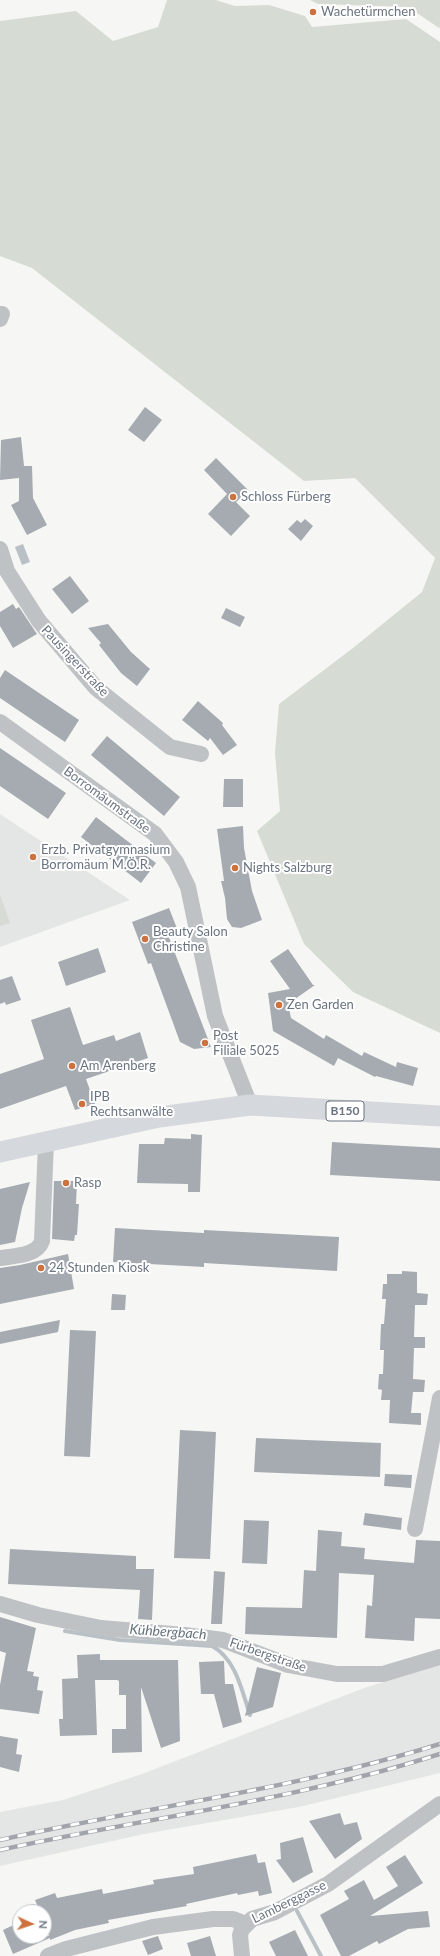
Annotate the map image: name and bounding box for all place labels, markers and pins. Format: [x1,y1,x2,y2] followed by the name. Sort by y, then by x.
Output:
[321,4,415,20] place label: Wachetürmchen
[308,7,318,17] marker: Wachetürmchen
[241,489,331,505] place label: Schloss Fürberg
[228,492,238,502] marker: Schloss Fürberg
[41,842,170,873] place label: Erzb. Privatgymnasium Borromäum M.Ö.R.
[28,852,38,862] marker: Erzb. Privatgymnasium Borromäum M.Ö.R.
[243,860,332,876] place label: Nights Salzburg
[230,863,240,873] marker: Nights Salzburg
[153,924,228,955] place label: Beauty Salon Christine
[140,934,150,944] marker: Beauty Salon Christine
[287,997,354,1013] place label: Zen Garden
[274,1000,284,1010] marker: Zen Garden
[213,1028,280,1059] place label: Post Filiale 5025
[200,1038,210,1048] marker: Post Filiale 5025
[80,1058,156,1074] place label: Am Arenberg
[67,1061,77,1071] marker: Am Arenberg
[90,1089,173,1120] place label: IPB Rechtsanwälte
[77,1099,87,1109] marker: IPB Rechtsanwälte
[74,1175,101,1191] place label: Rasp
[61,1178,71,1188] marker: Rasp
[49,1260,149,1276] place label: 24 Stunden Kiosk
[36,1263,46,1273] marker: 24 Stunden Kiosk

